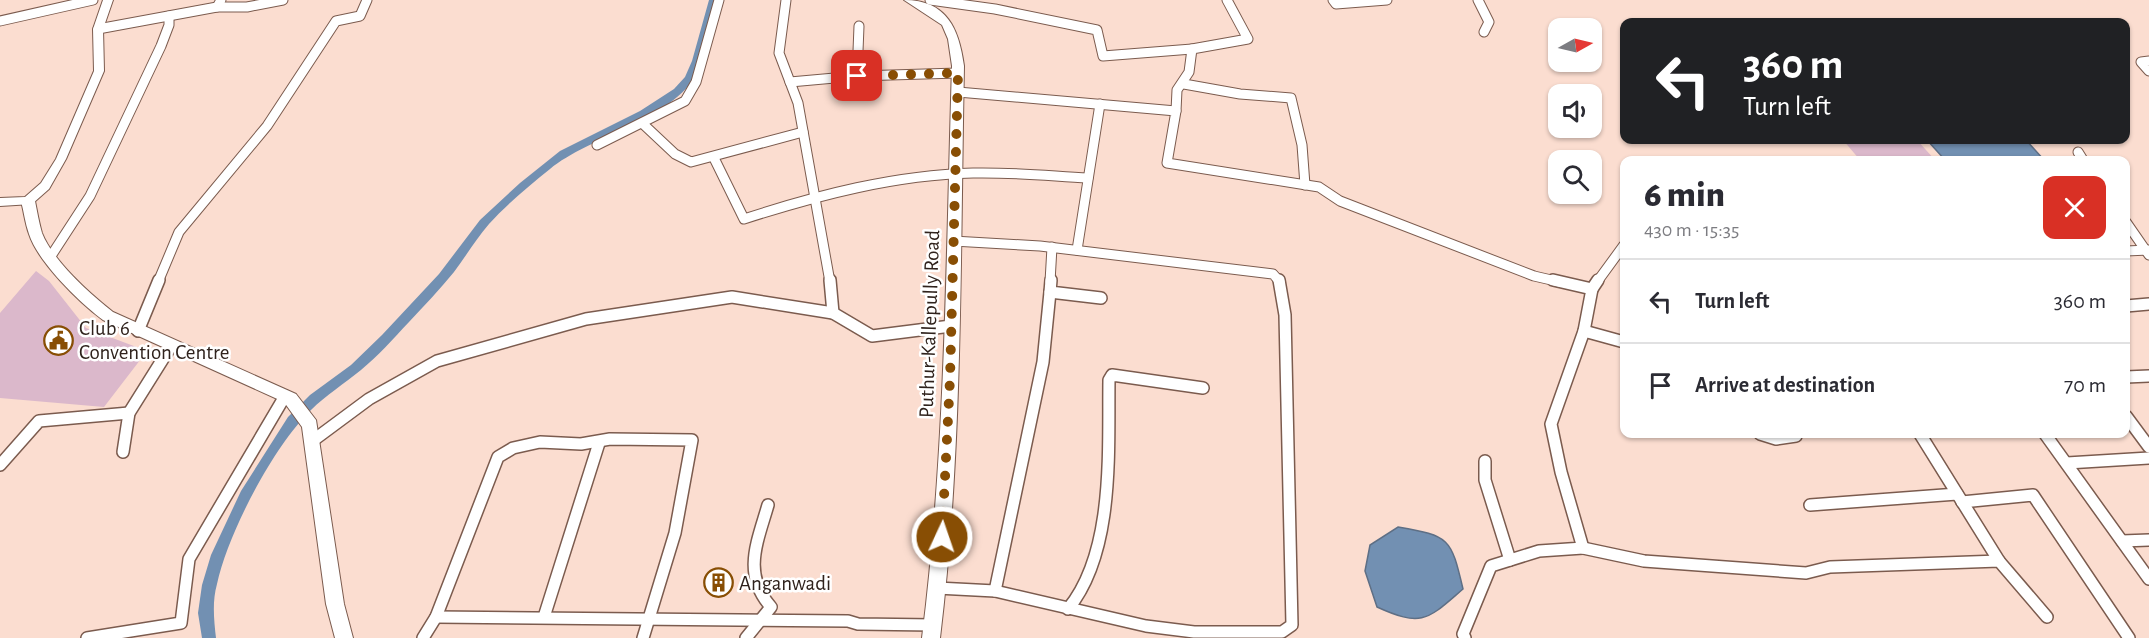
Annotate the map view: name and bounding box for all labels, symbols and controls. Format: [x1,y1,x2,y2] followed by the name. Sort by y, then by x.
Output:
[1548,18,1602,72] north arrow
[1548,18,1602,204] map controls
[1644,42,1722,120] icon: left
[1743,44,1844,86] text: 360 m
[831,50,882,101] pin
[840,59,873,92] icon: arrive
[1548,84,1602,138] button: sound
[1743,93,1831,120] text: Turn left
[1548,150,1602,204] button: search
[2043,176,2106,239] button: close
[1644,177,1725,213] text: 6 min
[1644,220,1739,240] text: 430 m · 15:35
[916,229,943,418] street label: Puthur-Kallepully Road
[1644,285,1677,318] icon: left
[1695,290,1769,312] text: Turn left
[2054,290,2106,312] text: 360 m
[79,318,230,363] place label: Club 6 Convention Centre
[42,324,74,356] public building icon: Club 6 Convention Centre
[1644,369,1677,402] icon: arrive
[1695,374,1875,396] text: Arrive at destination
[2064,374,2106,396] text: 70 m
[910,505,974,569] position arrow
[702,567,734,599] building icon: Anganwadi
[739,573,831,594] place label: Anganwadi

